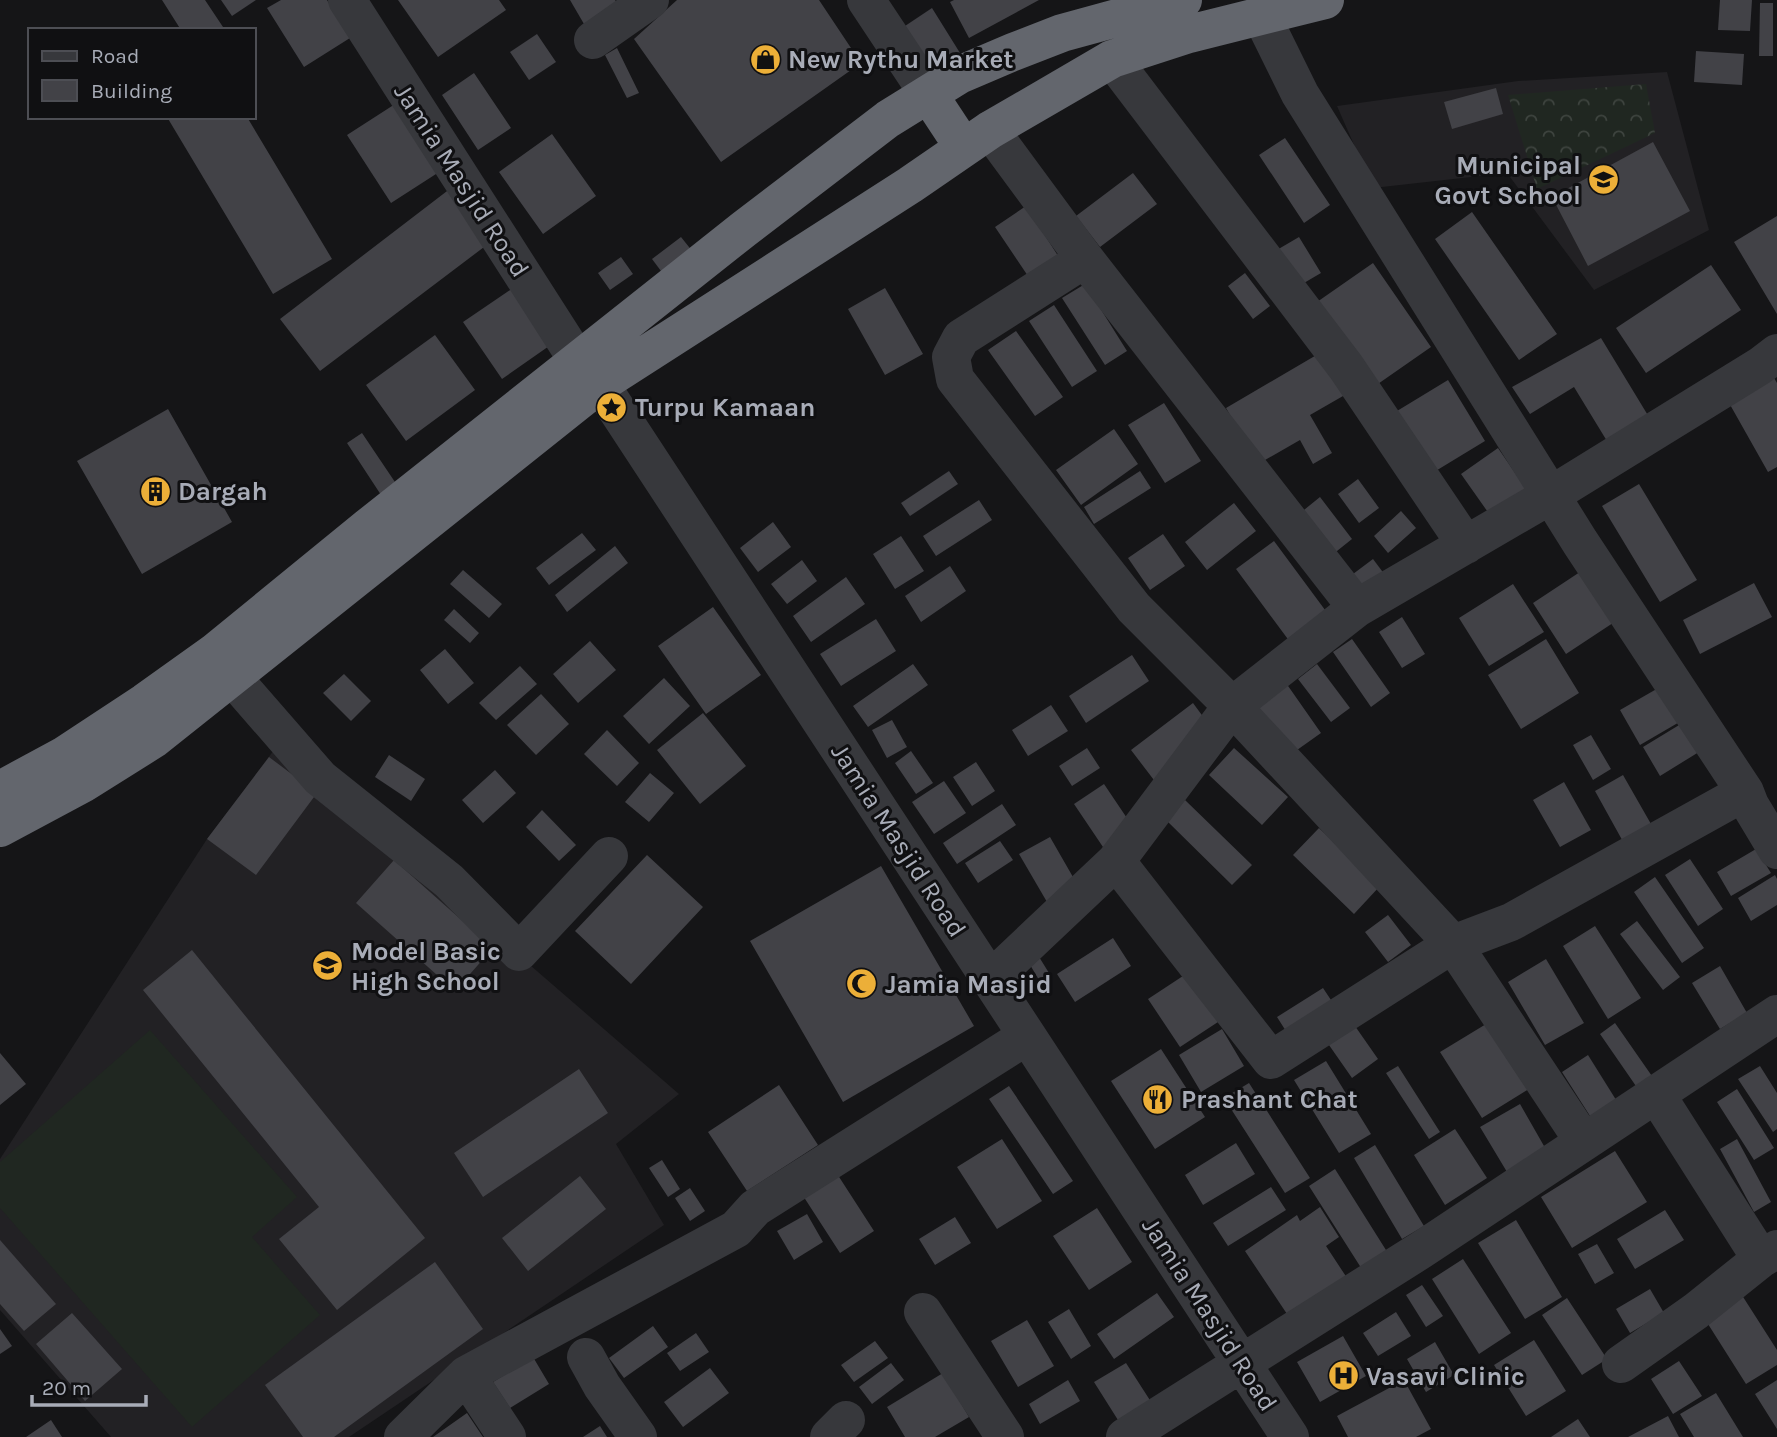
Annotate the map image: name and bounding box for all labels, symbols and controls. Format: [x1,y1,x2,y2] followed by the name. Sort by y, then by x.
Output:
[28,28,256,119] legend
[748,42,782,76] shop icon: New Rythu Market
[91,44,139,68] text: Road
[788,44,1013,75] place label: New Rythu Market
[387,78,536,283] street label: Jamia Masjid Road
[91,79,172,103] text: Building
[1434,150,1581,211] place label: Municipal Govt School
[1587,163,1621,197] school or university icon: Municipal Govt School
[595,390,629,424] place icon: Turpu Kamaan
[635,392,815,423] place label: Turpu Kamaan
[138,474,172,508] building icon: Dargah
[178,476,268,507] place label: Dargah
[824,738,973,943] street label: Jamia Masjid Road
[351,936,501,997] place label: Model Basic High School
[311,949,345,983] school or university icon: Model Basic High School
[845,967,879,1001] mosque icon: Jamia Masjid
[885,969,1052,1000] place label: Jamia Masjid
[1141,1082,1175,1116] restaurant icon: Prashant Chat
[1181,1084,1358,1115] place label: Prashant Chat
[1135,1212,1284,1417] street label: Jamia Masjid Road
[1326,1359,1360,1393] hospital icon: Vasavi Clinic
[1366,1361,1525,1392] place label: Vasavi Clinic
[32,1364,145,1408] scale bar
[42,1376,91,1400] text: 20 m

